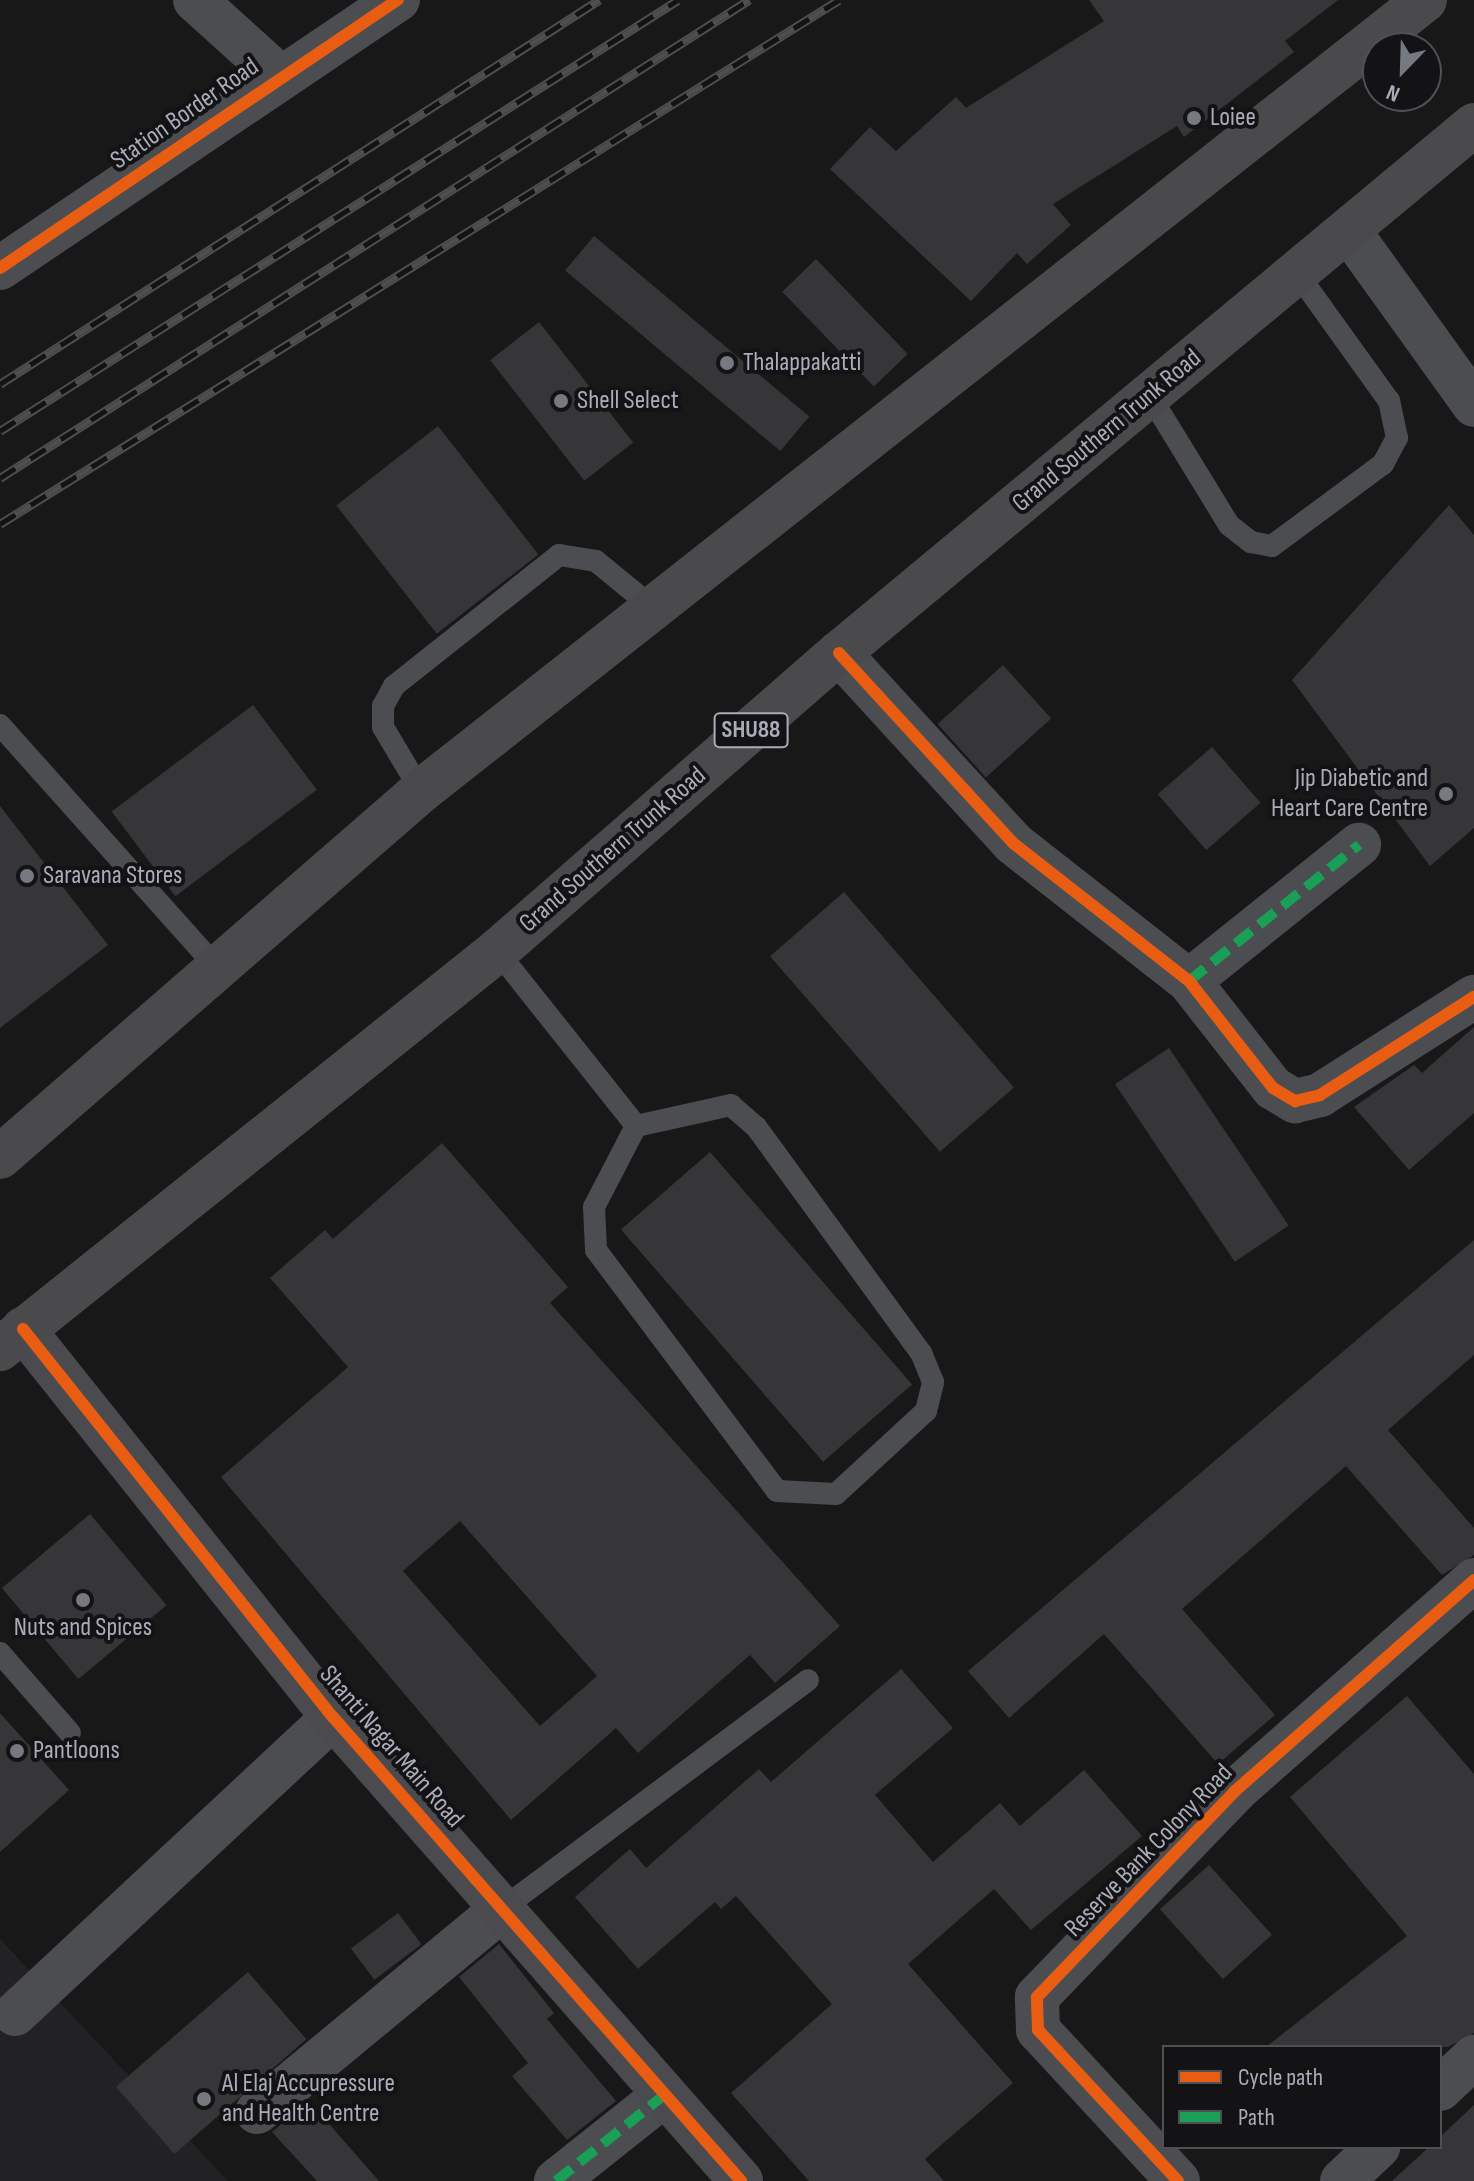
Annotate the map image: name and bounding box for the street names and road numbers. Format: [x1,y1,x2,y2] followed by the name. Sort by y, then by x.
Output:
[105,52,265,176] street label: Station Border Road
[1006,343,1208,519] street label: Grand Southern Trunk Road
[713,710,789,750] road number: SHU88
[513,761,713,939] street label: Grand Southern Trunk Road
[312,1660,470,1834] street label: Shanti Nagar Main Road
[1059,1758,1239,1944] street label: Reserve Bank Colony Road

